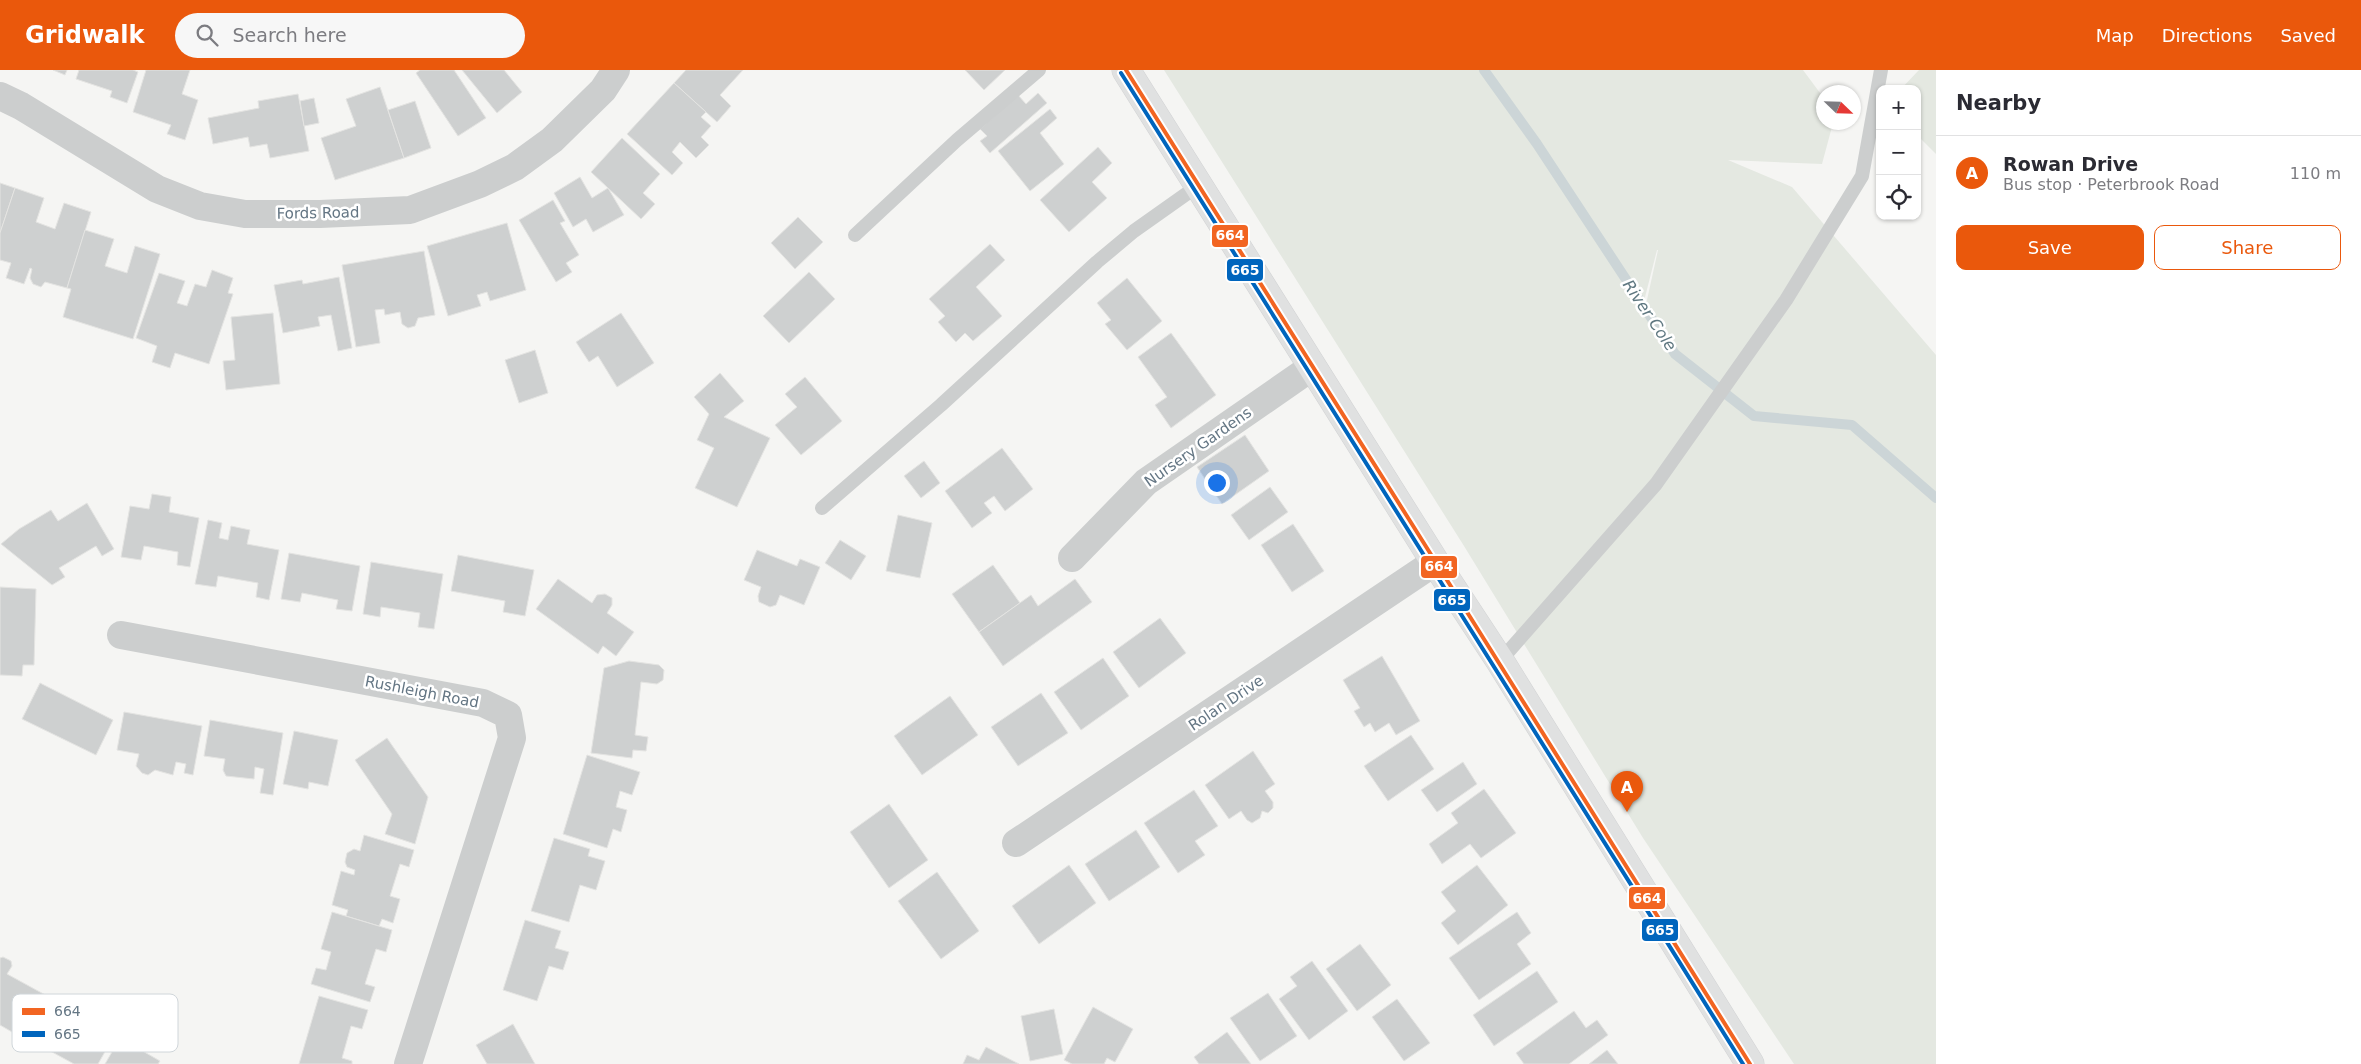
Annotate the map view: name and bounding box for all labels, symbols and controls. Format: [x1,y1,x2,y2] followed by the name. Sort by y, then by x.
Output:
[175,13,525,58] search box
[25,21,145,49] text: Gridwalk
[193,21,221,49] icon: search
[233,24,347,46] text: Search here
[2096,25,2134,46] text: Map
[2162,25,2252,46] text: Directions
[2280,25,2336,46] text: Saved
[1816,85,1861,130] north arrow
[1876,85,1921,220] map controls
[1876,85,1921,130] button: +
[1956,91,2041,115] text: Nearby
[1876,130,1921,175] button: −
[2003,153,2138,175] text: Rowan Drive
[1966,164,1978,183] text: A
[2290,164,2341,183] text: 110 m
[1876,175,1921,220] button: locate
[2003,175,2219,194] text: Bus stop · Peterbrook Road
[276,203,360,223] street label: Fords Road
[1211,224,1249,248] line badge: 664
[1956,225,2144,270] button: Save
[2154,225,2341,270] button: Share
[1215,227,1245,243] text: 664
[1226,258,1264,282] line badge: 665
[1230,262,1260,278] text: 665
[1619,276,1680,355] water label: River Cole
[1141,403,1255,491] street label: Nursery Gardens
[1204,470,1230,496] your location
[1420,555,1458,579] line badge: 664
[1424,558,1454,574] text: 664
[1433,588,1471,612] line badge: 665
[1437,592,1467,608] text: 665
[1185,671,1267,735] street label: Rolan Drive
[364,672,480,712] street label: Rushleigh Road
[1611,771,1643,812] pin: A
[1628,886,1666,910] line badge: 664
[1632,890,1662,906] text: 664
[1641,918,1679,942] line badge: 665
[1645,922,1675,938] text: 665
[12,994,178,1052] legend
[54,1003,81,1019] text: 664
[54,1026,81,1042] text: 665

